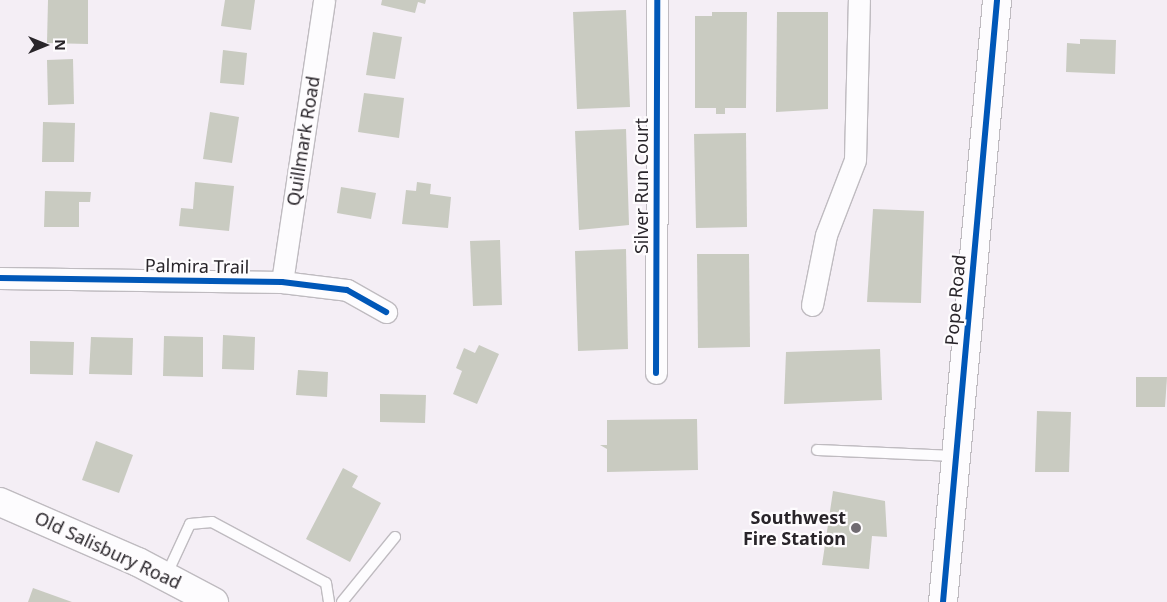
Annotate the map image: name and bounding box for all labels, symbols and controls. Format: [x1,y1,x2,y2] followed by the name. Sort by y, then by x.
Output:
[20,20,70,70] north arrow
[51,39,70,51] text: N
[282,75,324,207] street label: Quillmark Road
[630,118,652,254] street label: Silver Run Court
[145,254,249,278] street label: Palmira Trail
[940,254,970,346] street label: Pope Road
[31,507,185,593] street label: Old Salisbury Road
[743,507,846,550] place label: Southwest Fire Station
[850,522,862,534] marker: Southwest Fire Station

